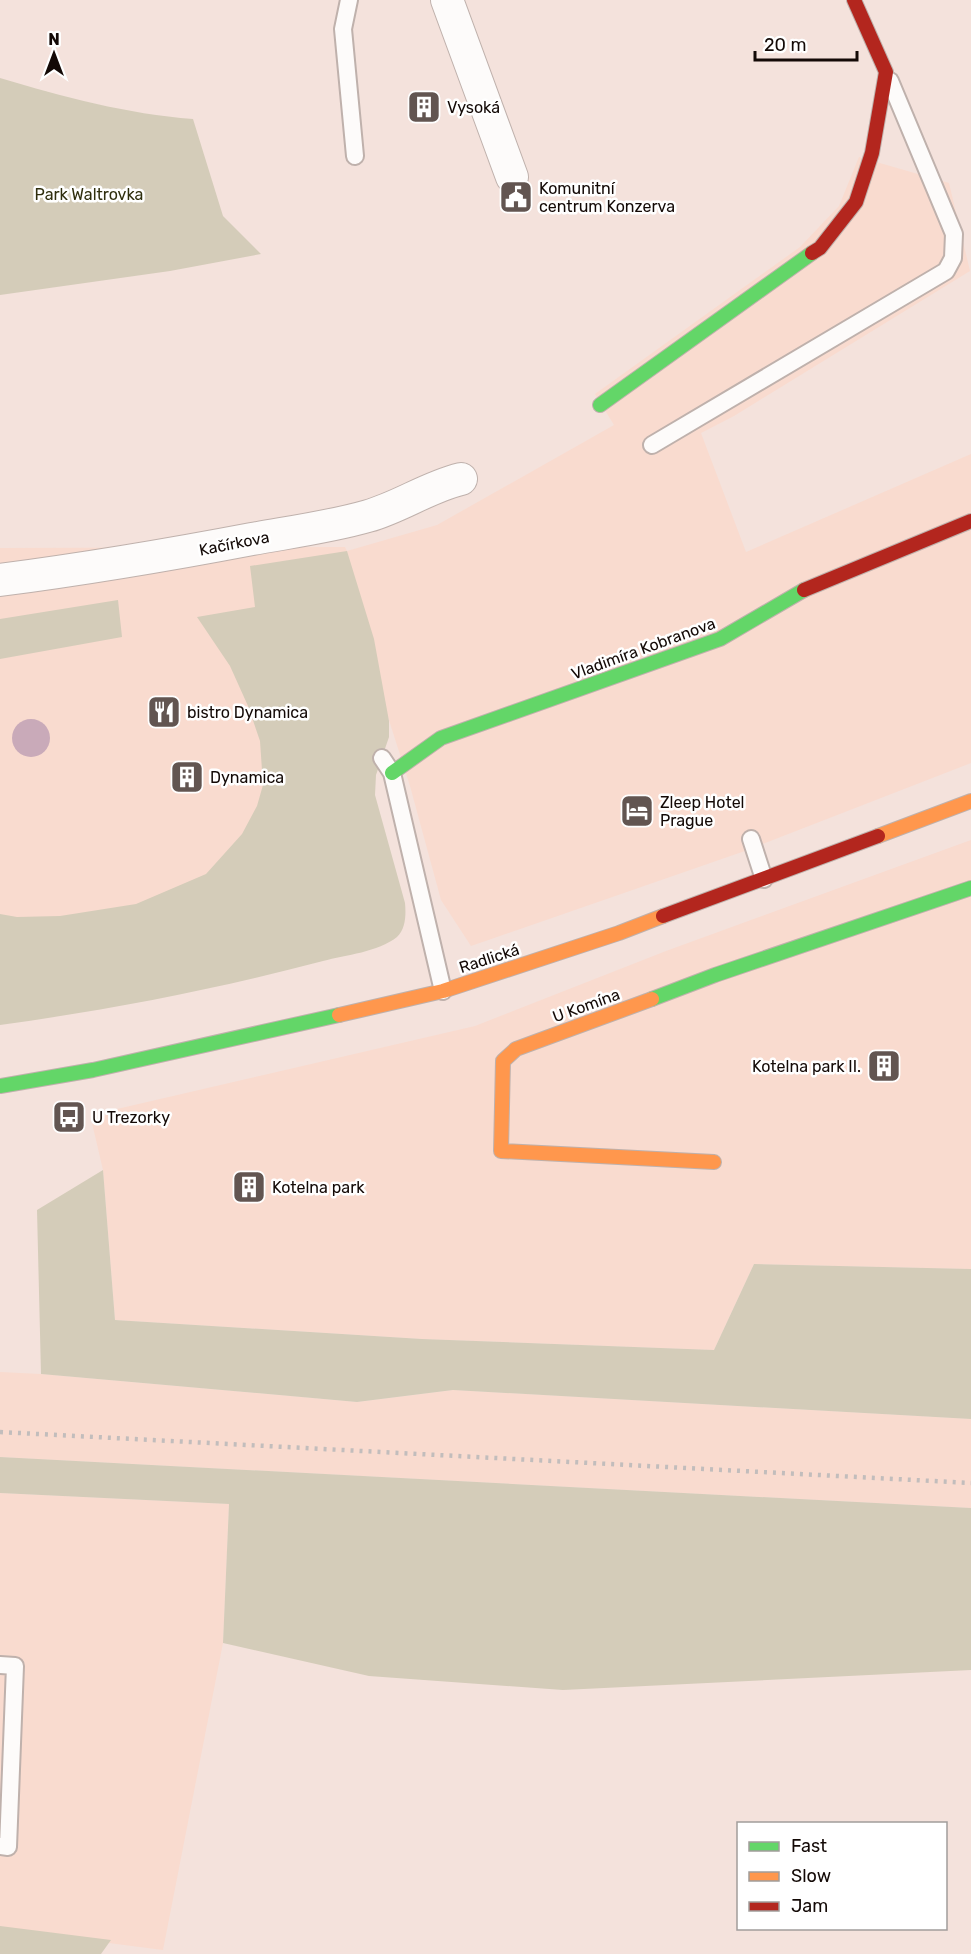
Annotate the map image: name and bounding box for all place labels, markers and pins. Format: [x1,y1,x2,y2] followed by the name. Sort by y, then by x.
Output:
[406,89,442,125] building icon: Vysoká
[447,98,500,117] place label: Vysoká
[498,179,534,215] public building icon: Komunitní centrum Konzerva
[539,179,675,216] place label: Komunitní centrum Konzerva
[146,694,182,730] restaurant icon: bistro Dynamica
[187,703,308,722] place label: bistro Dynamica
[169,759,205,795] building icon: Dynamica
[210,768,284,787] place label: Dynamica
[619,793,655,829] hotel icon: Zleep Hotel Prague
[660,793,745,830] place label: Zleep Hotel Prague
[866,1048,902,1084] building icon: Kotelna park II.
[752,1057,861,1076] place label: Kotelna park II.
[51,1099,87,1135] bus stop icon: U Trezorky
[92,1108,170,1127] place label: U Trezorky
[231,1169,267,1205] building icon: Kotelna park
[272,1178,365,1197] place label: Kotelna park

